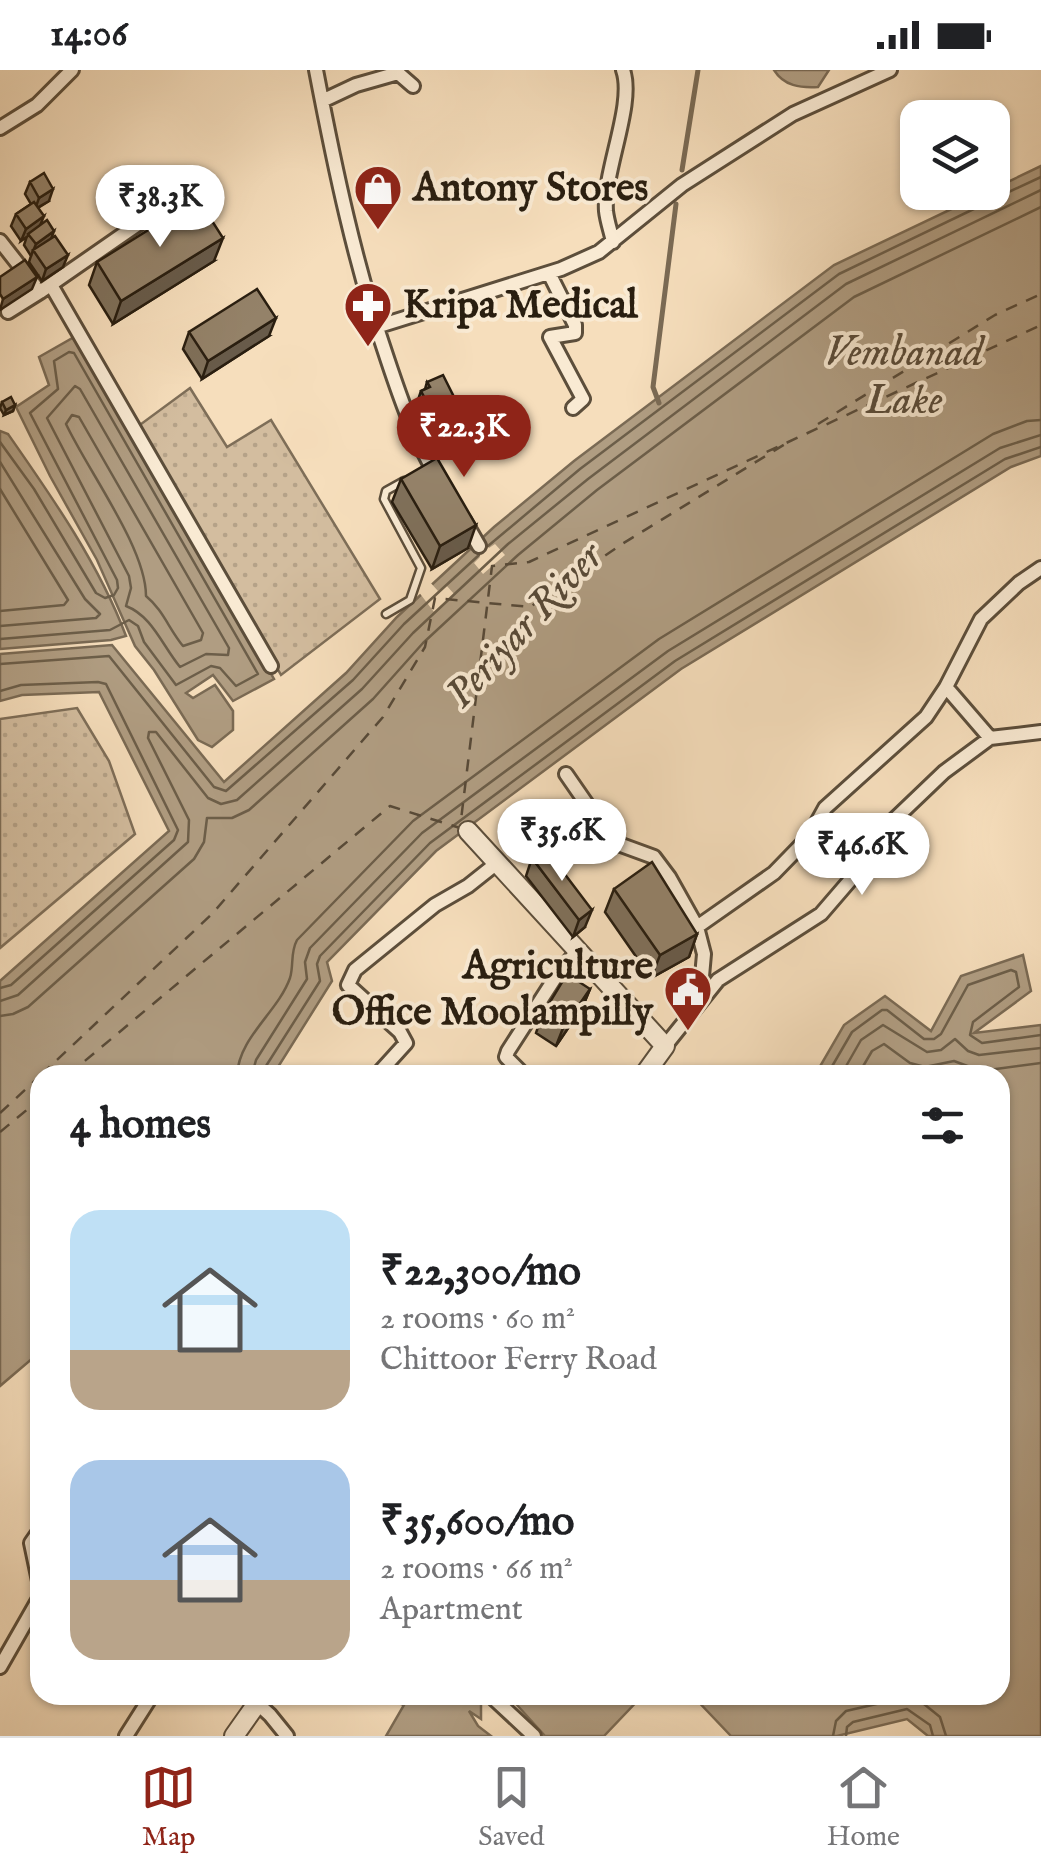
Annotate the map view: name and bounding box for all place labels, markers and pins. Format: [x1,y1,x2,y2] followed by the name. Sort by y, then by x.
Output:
[352,163,404,231] shop icon: Antony Stores
[411,164,648,215] place label: Antony Stores
[79,165,241,250] pin: ₹38.3K
[342,280,394,348] pharmacy icon: Kripa Medical
[403,281,639,332] place label: Kripa Medical
[383,395,545,480] pin: ₹22.3K
[481,799,643,884] pin: ₹35.6K
[781,813,943,898] pin: ₹46.6K
[332,942,654,1039] place label: Agriculture Office Moolampilly
[662,964,714,1032] public building icon: Agriculture Office Moolampilly

